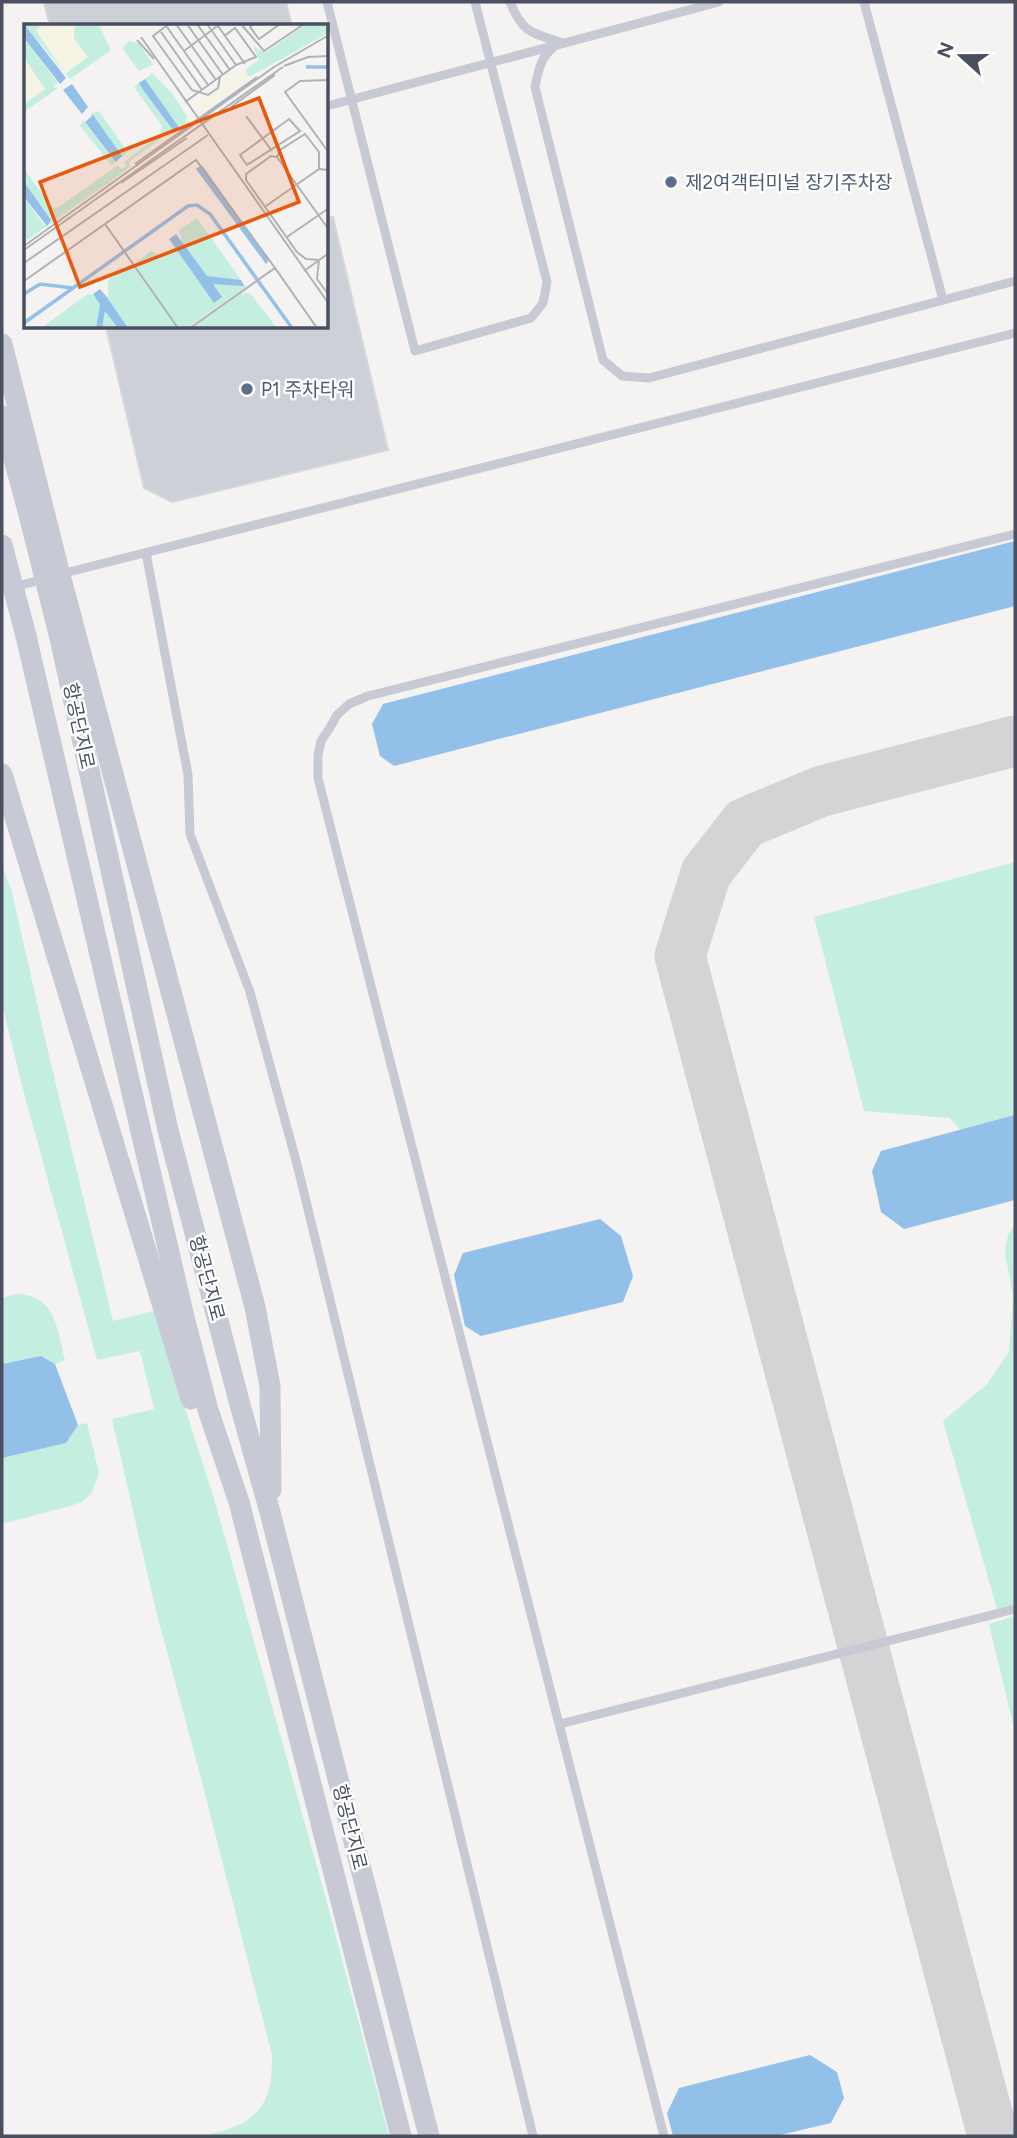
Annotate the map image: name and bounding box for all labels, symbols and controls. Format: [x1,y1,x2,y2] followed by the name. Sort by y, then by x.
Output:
[926,21,996,91] north arrow
[24,24,329,329] inset map
[932,39,959,61] text: N
[685,171,893,194] place label: 제2여객터미널 장기주차장
[663,174,679,190] marker: 제2여객터미널 장기주차장
[261,378,354,401] place label: P1 주차타워
[239,381,255,397] marker: P1 주차타워
[59,681,99,771] street label: 항공단지로
[185,1233,229,1323] street label: 항공단지로
[328,1782,372,1872] street label: 항공단지로

